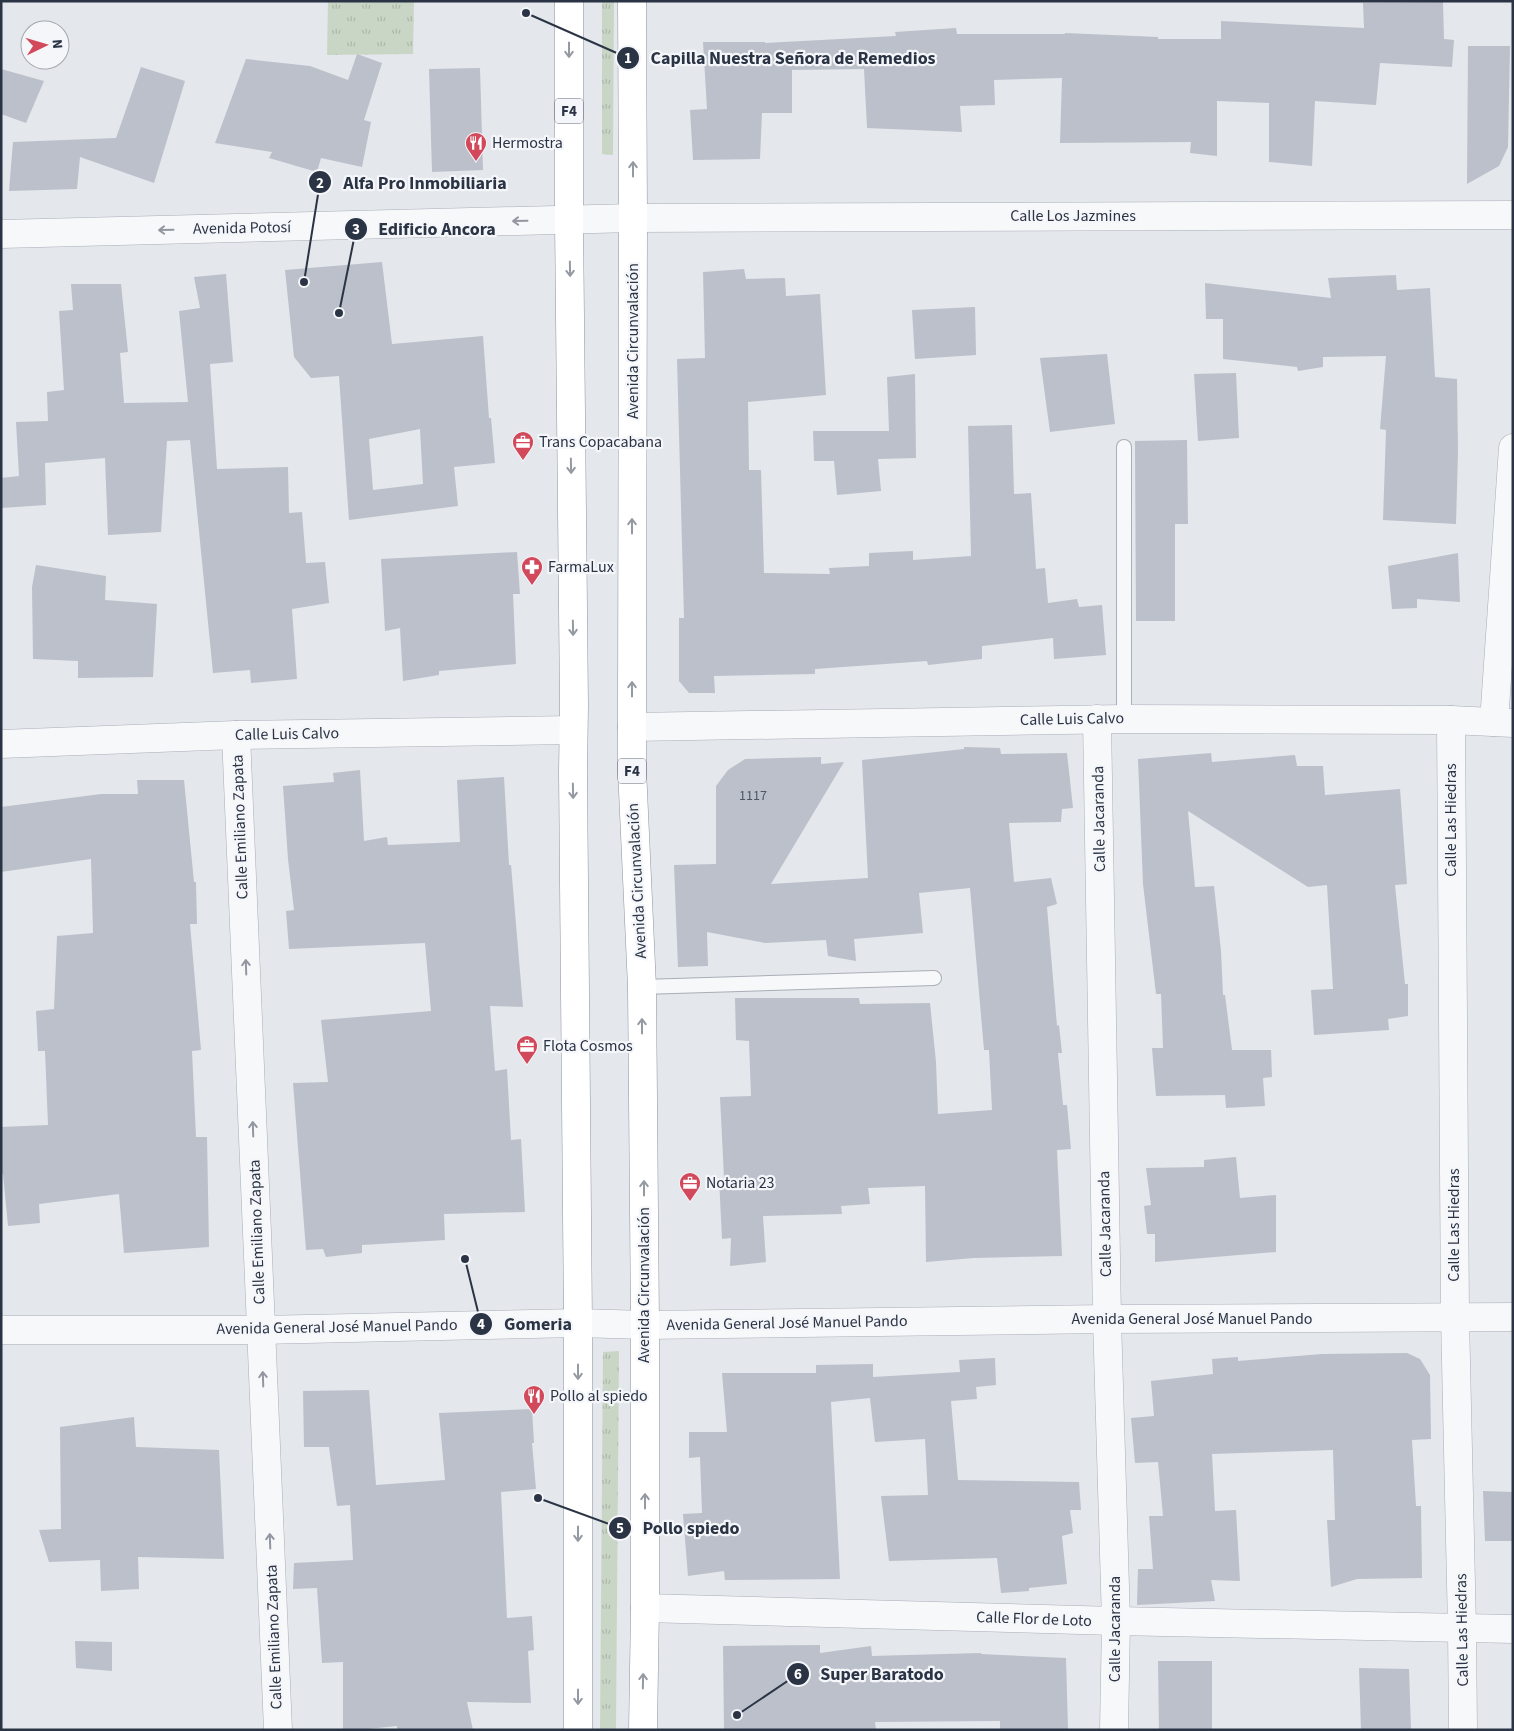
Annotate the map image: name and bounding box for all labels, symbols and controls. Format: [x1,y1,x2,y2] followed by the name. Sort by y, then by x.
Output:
[20,20,70,70] north arrow
[47,38,67,49] text: N
[615,41,945,74] callout: Capilla Nuestra Señora de Remedios
[564,42,574,58] one-way arrow
[650,46,936,71] text: Capilla Nuestra Señora de Remedios
[624,48,632,69] text: 1
[555,98,583,124] road number: F4
[464,131,488,162] restaurant icon: Hermostra
[492,132,563,154] place label: Hermostra
[628,161,638,178] one-way arrow
[308,166,516,199] callout: Alfa Pro Inmobiliaria
[342,171,507,196] text: Alfa Pro Inmobiliaria
[316,173,324,194] text: 2
[1010,205,1136,227] street label: Calle Los Jazmines
[343,212,506,245] callout: Edificio Ancora
[193,216,292,240] street label: Avenida Potosí
[513,216,529,226] one-way arrow
[378,217,496,242] text: Edificio Ancora
[352,219,360,240] text: 3
[158,225,174,234] one-way arrow
[565,260,575,276] one-way arrow
[622,263,644,419] street label: Avenida Circunvalación
[511,430,535,461] office icon: Trans Copacabana
[539,431,662,453] place label: Trans Copacabana
[567,458,576,474] one-way arrow
[627,518,637,534] one-way arrow
[520,555,544,586] pharmacy icon: FarmaLux
[548,556,614,578] place label: FarmaLux
[568,620,578,636] one-way arrow
[627,681,637,697] one-way arrow
[1020,707,1124,731] street label: Calle Luis Calvo
[235,722,339,746] street label: Calle Luis Calvo
[226,754,254,900] street label: Calle Emiliano Zapata
[618,758,646,784] road number: F4
[1440,763,1462,877] street label: Calle Las Hiedras
[1087,766,1111,872] street label: Calle Jacaranda
[568,782,578,799] one-way arrow
[739,786,767,806] house number: 1117
[622,803,652,959] street label: Avenida Circunvalación
[241,959,251,975] one-way arrow
[637,1018,647,1034] one-way arrow
[515,1034,539,1065] office icon: Flota Cosmos
[543,1035,633,1057] place label: Flota Cosmos
[248,1121,257,1137] one-way arrow
[243,1159,271,1305] street label: Calle Emiliano Zapata
[1443,1168,1465,1282] street label: Calle Las Hiedras
[678,1171,702,1202] office icon: Notaria 23
[1093,1171,1117,1277] street label: Calle Jacaranda
[706,1172,775,1194] place label: Notaria 23
[639,1181,648,1197] one-way arrow
[633,1207,655,1363] street label: Avenida Circunvalación
[469,1307,582,1340] callout: Gomeria
[1071,1308,1313,1330] street label: Avenida General José Manuel Pando
[666,1310,908,1336] street label: Avenida General José Manuel Pando
[504,1312,572,1337] text: Gomeria
[216,1314,458,1340] street label: Avenida General José Manuel Pando
[477,1314,485,1335] text: 4
[573,1363,583,1379] one-way arrow
[258,1371,268,1388] one-way arrow
[522,1384,546,1415] restaurant icon: Pollo al spiedo
[550,1385,648,1407] place label: Pollo al spiedo
[640,1493,650,1510] one-way arrow
[608,1511,750,1544] callout: Pollo spiedo
[642,1516,740,1541] text: Pollo spiedo
[616,1518,624,1539] text: 5
[573,1526,583,1542] one-way arrow
[265,1533,274,1549] one-way arrow
[260,1564,288,1710] street label: Calle Emiliano Zapata
[1450,1573,1474,1687] street label: Calle Las Hiedras
[1104,1576,1126,1682] street label: Calle Jacaranda
[976,1606,1092,1632] street label: Calle Flor de Loto
[785,1657,954,1690] callout: Super Baratodo
[820,1662,944,1687] text: Super Baratodo
[794,1664,802,1685] text: 6
[639,1673,648,1689] one-way arrow
[573,1688,583,1704] one-way arrow

